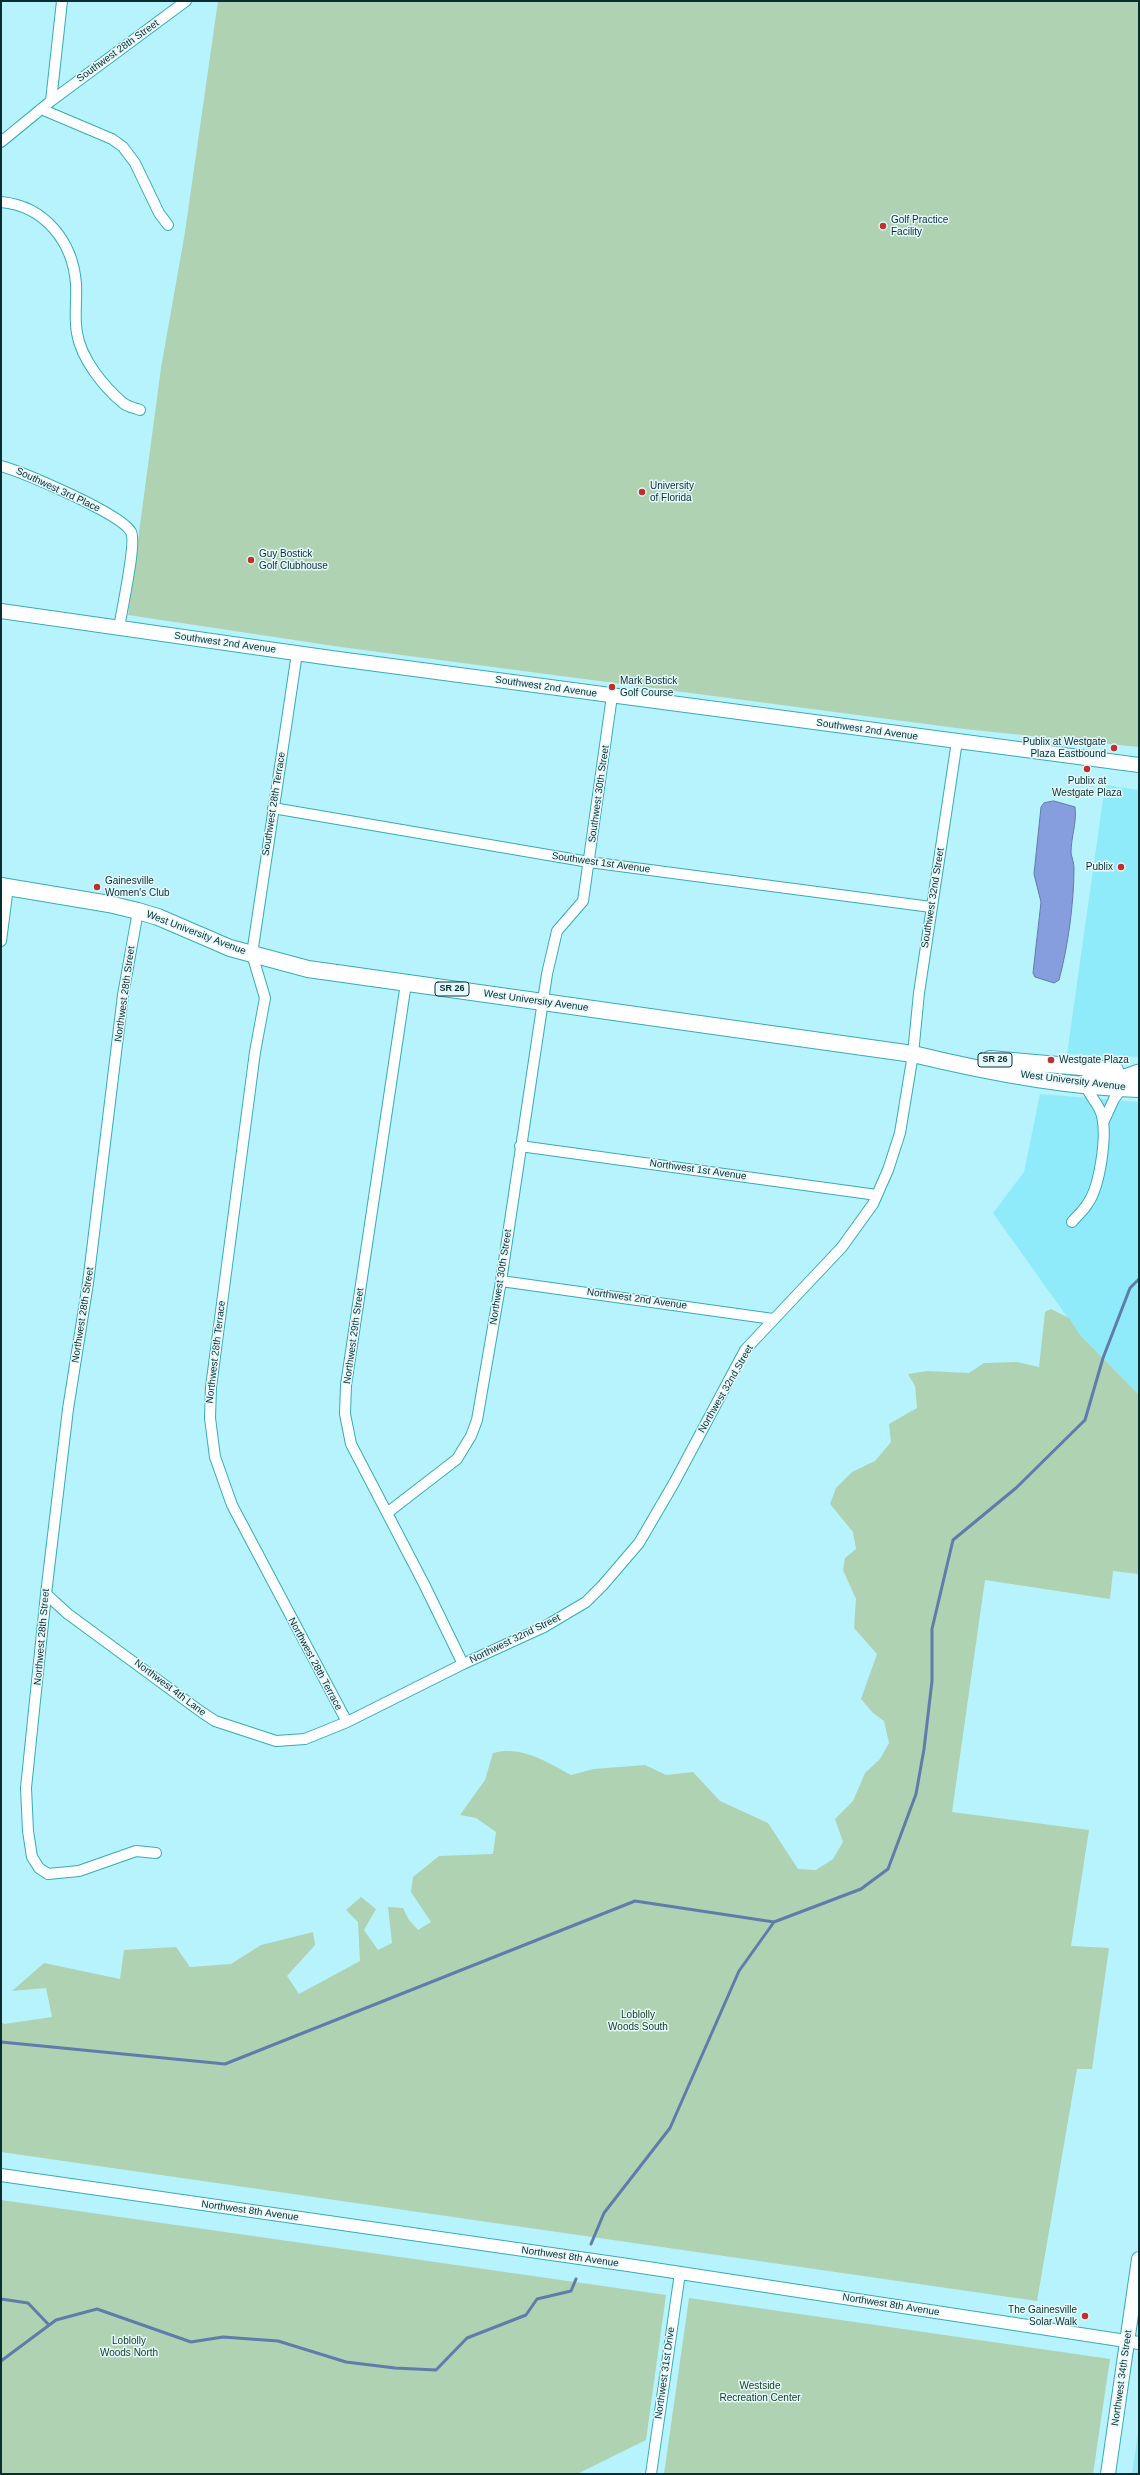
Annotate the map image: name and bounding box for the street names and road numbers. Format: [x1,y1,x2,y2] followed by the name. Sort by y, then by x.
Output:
[75,17,161,85] street label: Southwest 28th Street
[14,465,102,515] street label: Southwest 3rd Place
[173,630,277,656] street label: Southwest 2nd Avenue
[494,674,598,700] street label: Southwest 2nd Avenue
[815,717,919,743] street label: Southwest 2nd Avenue
[586,744,612,844] street label: Southwest 30th Street
[260,751,288,857] street label: Southwest 28th Terrace
[919,847,947,949] street label: Southwest 32nd Street
[551,850,651,876] street label: Southwest 1st Avenue
[144,908,248,958] street label: West University Avenue
[112,945,138,1043] street label: Northwest 28th Street
[435,982,469,996] road number: SR 26
[483,988,589,1014] street label: West University Avenue
[978,1053,1012,1067] road number: SR 26
[1020,1069,1126,1093] street label: West University Avenue
[649,1157,747,1183] street label: Northwest 1st Avenue
[488,1228,514,1326] street label: Northwest 30th Street
[70,1266,96,1364] street label: Northwest 28th Street
[586,1286,688,1312] street label: Northwest 2nd Avenue
[341,1287,367,1385] street label: Northwest 29th Street
[204,1300,228,1404] street label: Northwest 28th Terrace
[696,1343,756,1435] street label: Northwest 32nd Street
[32,1588,52,1686] street label: Northwest 28th Street
[468,1612,562,1666] street label: Northwest 32nd Street
[285,1616,345,1712] street label: Northwest 28th Terrace
[132,1657,208,1719] street label: Northwest 4th Lane
[201,2198,299,2224] street label: Northwest 8th Avenue
[521,2244,619,2270] street label: Northwest 8th Avenue
[842,2291,940,2319] street label: Northwest 8th Avenue
[653,2326,677,2420] street label: Northwest 31st Drive
[1109,2329,1135,2427] street label: Northwest 34th Street

